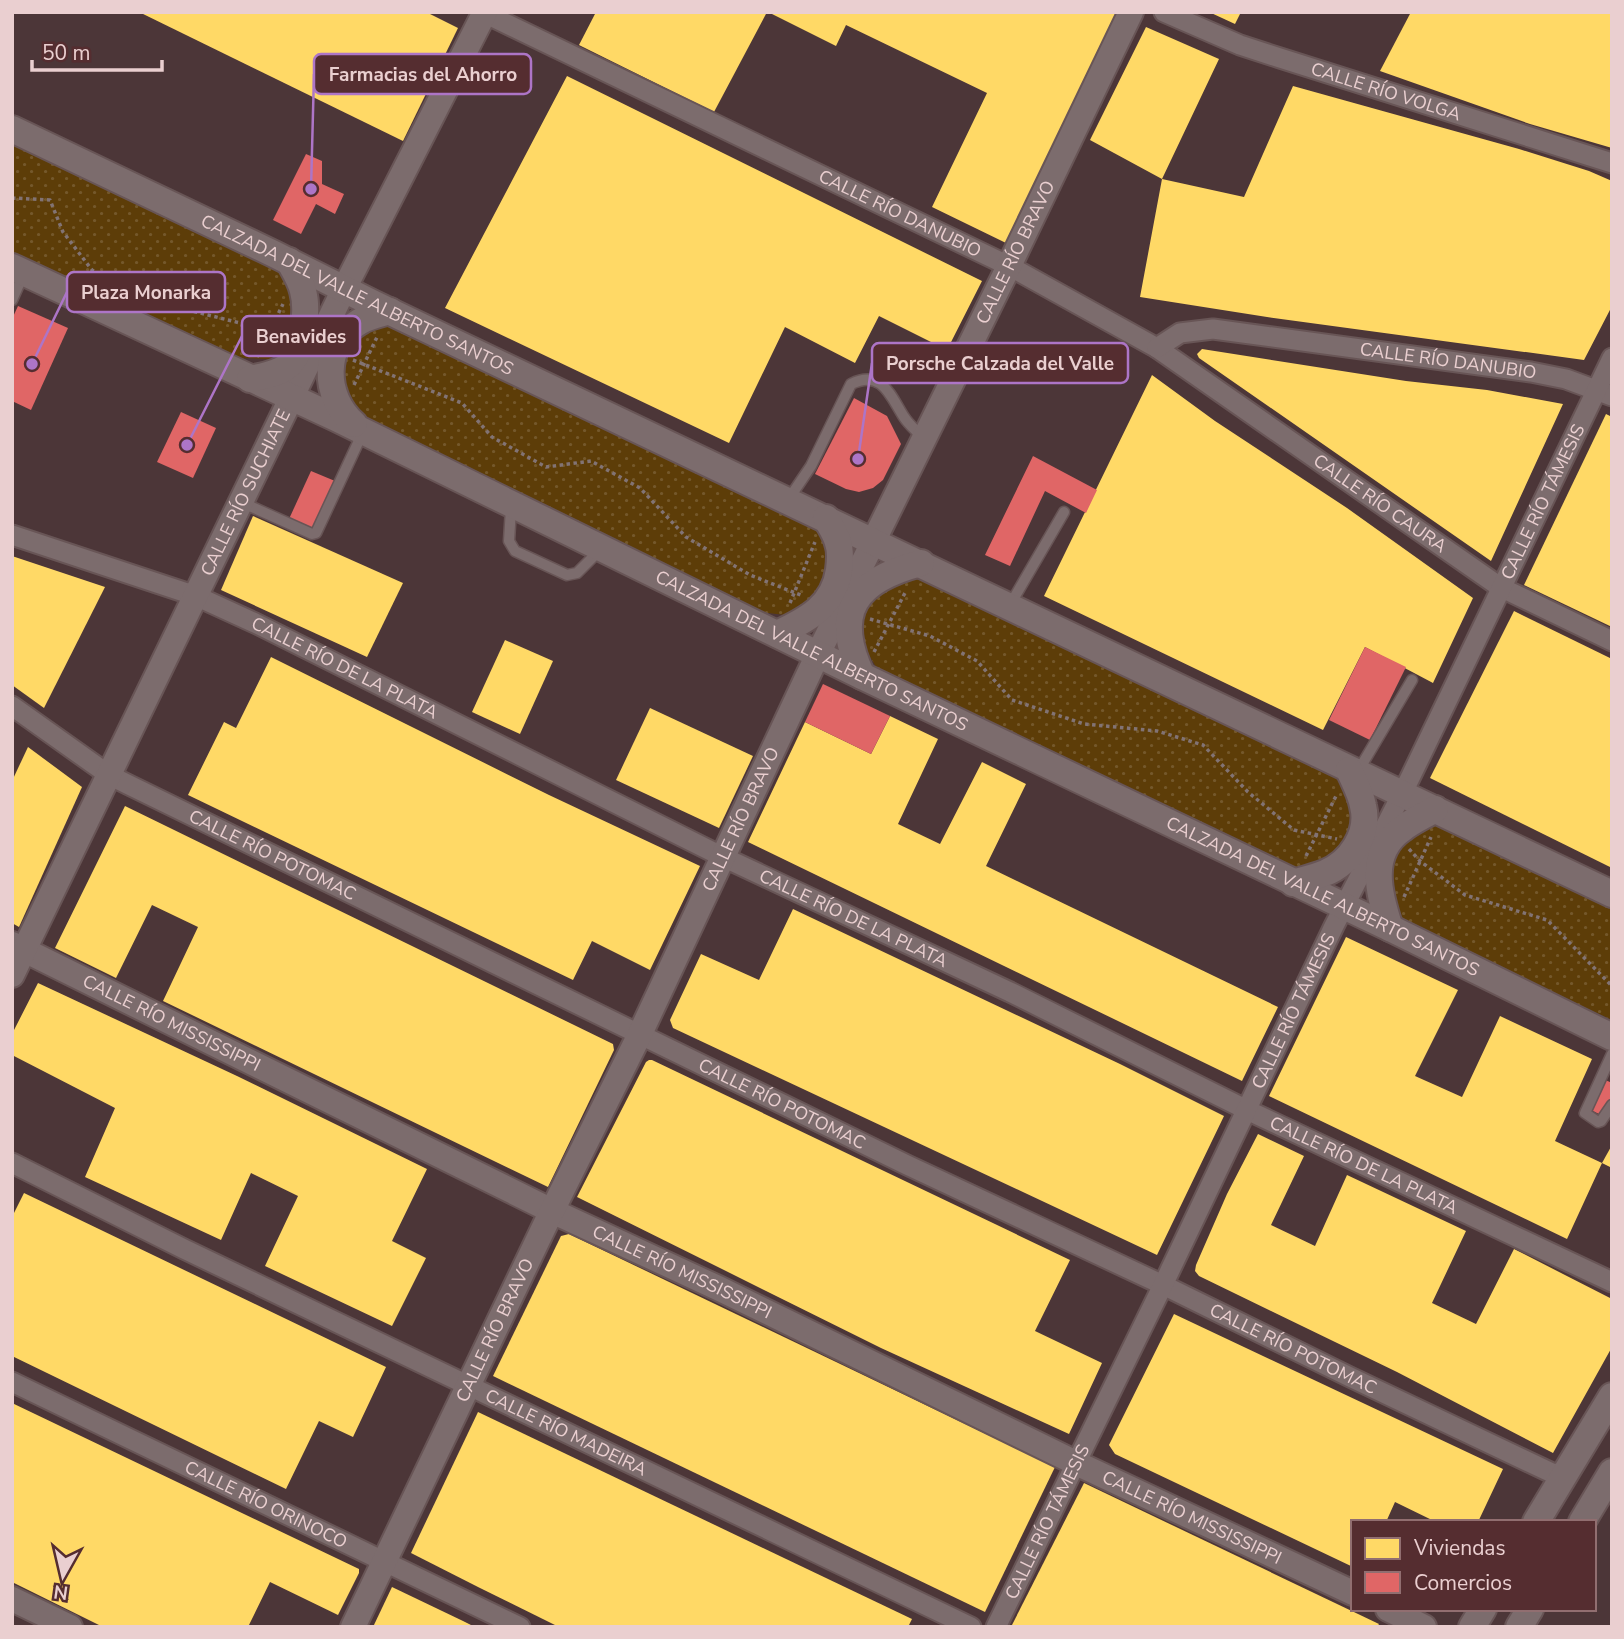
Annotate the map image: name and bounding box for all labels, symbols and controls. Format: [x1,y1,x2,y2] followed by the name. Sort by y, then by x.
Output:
[32,28,161,72] scale bar
[42,39,91,67] text: 50 m
[314,54,531,94] callout: Farmacias del Ahorro
[1308,57,1464,126] street label: CALLE RÍO VOLGA
[329,62,517,88] text: Farmacias del Ahorro
[815,164,985,263] street label: CALLE RÍO DANUBIO
[970,177,1060,328] street label: CALLE RÍO BRAVO
[197,209,518,381] street label: CALZADA DEL VALLE ALBERTO SANTOS
[67,272,225,312] callout: Plaza Monarka
[81,280,211,306] text: Plaza Monarka
[242,316,360,356] callout: Benavides
[256,324,346,350] text: Benavides
[1358,337,1538,385] street label: CALLE RÍO DANUBIO
[872,343,1128,383] callout: Porsche Calzada del Valle
[886,351,1114,377] text: Porsche Calzada del Valle
[195,405,296,580] street label: CALLE RÍO SUCHIATE
[1495,420,1590,584] street label: CALLE RÍO TÁMESIS
[1308,448,1452,558] street label: CALLE RÍO CAURA
[651,564,972,737] street label: CALZADA DEL VALLE ALBERTO SANTOS
[247,611,442,725] street label: CALLE RÍO DE LA PLATA
[696,743,785,895] street label: CALLE RÍO BRAVO
[185,804,360,906] street label: CALLE RÍO POTOMAC
[1162,811,1483,982] street label: CALZADA DEL VALLE ALBERTO SANTOS
[755,864,951,973] street label: CALLE RÍO DE LA PLATA
[1246,929,1341,1093] street label: CALLE RÍO TÁMESIS
[79,969,265,1077] street label: CALLE RÍO MISSISSIPPI
[694,1053,870,1155] street label: CALLE RÍO POTOMAC
[1266,1110,1462,1220] street label: CALLE RÍO DE LA PLATA
[588,1219,776,1324] street label: CALLE RÍO MISSISSIPPI
[450,1254,539,1406] street label: CALLE RÍO BRAVO
[1206,1298,1381,1400] street label: CALLE RÍO POTOMAC
[481,1383,651,1482] street label: CALLE RÍO MADEIRA
[999,1440,1095,1603] street label: CALLE RÍO TÁMESIS
[181,1455,351,1554] street label: CALLE RÍO ORINOCO
[1098,1465,1286,1570] street label: CALLE RÍO MISSISSIPPI
[1351,1520,1596,1611] legend
[1413,1534,1506,1562] text: Viviendas
[28,1541,98,1611] north arrow
[1414,1569,1512,1597] text: Comercios
[52,1578,70,1606] text: N

